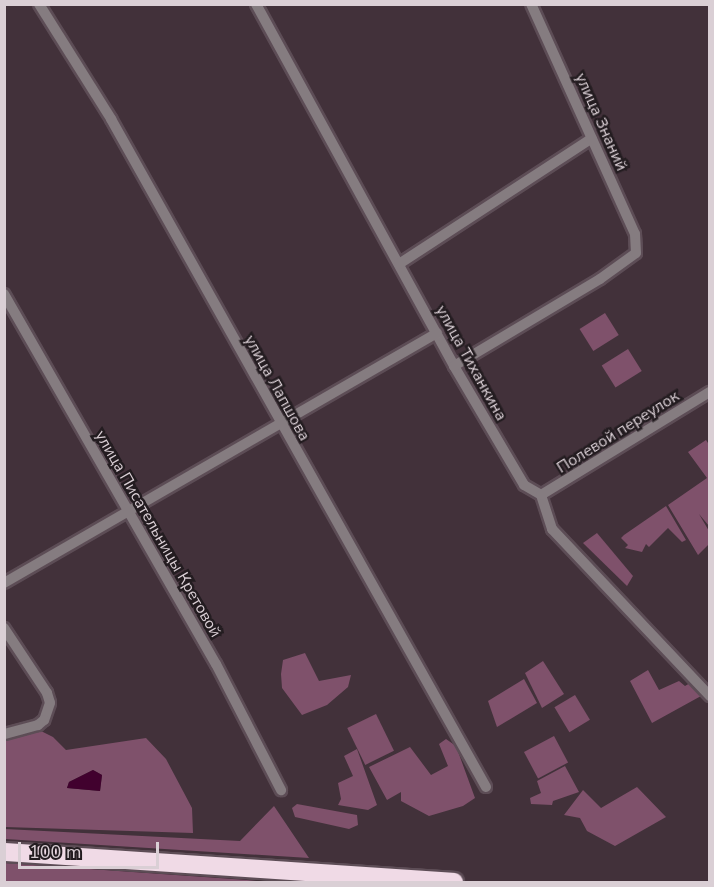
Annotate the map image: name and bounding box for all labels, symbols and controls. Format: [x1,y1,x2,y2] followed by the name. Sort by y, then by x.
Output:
[571,70,631,174] street label: улица Знаний
[431,302,511,424] street label: улица Тиханкина
[240,332,314,444] street label: улица Лапшова
[553,387,683,477] street label: Полевой переулок
[91,427,225,641] street label: улица Писательницы Кретовой
[21,830,162,868] scale bar
[29,840,81,864] text: 100 m

